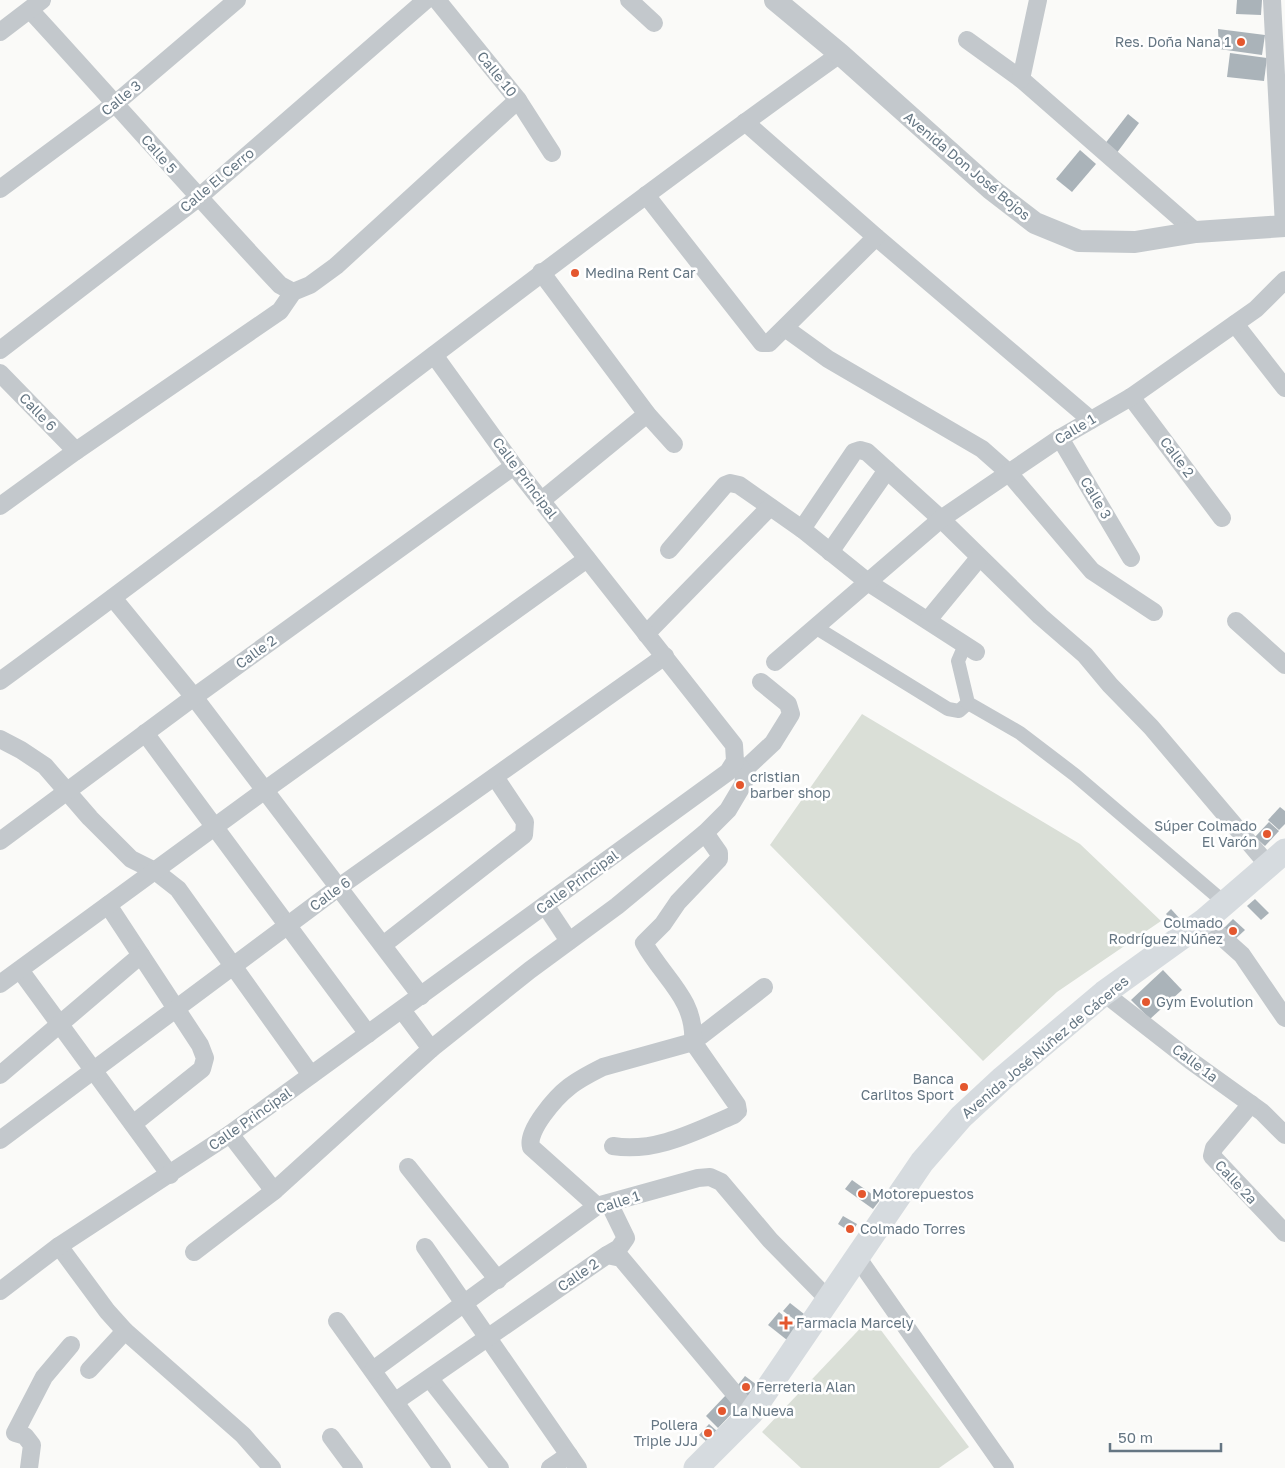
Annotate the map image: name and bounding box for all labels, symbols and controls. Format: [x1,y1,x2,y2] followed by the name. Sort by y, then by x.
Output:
[1115,33,1231,50] place label: Res. Doña Nana 1
[1235,36,1247,48] marker: Res. Doña Nana 1
[474,48,521,100] street label: Calle 10
[97,77,144,119] street label: Calle 3
[901,108,1034,223] street label: Avenida Don José Bojos
[138,131,181,177] street label: Calle 5
[176,144,257,215] street label: Calle El Cerro
[585,264,696,281] place label: Medina Rent Car
[569,267,581,279] marker: Medina Rent Car
[16,389,61,434] street label: Calle 6
[1051,410,1098,447] street label: Calle 1
[1157,433,1198,480] street label: Calle 2
[489,434,561,522] street label: Calle Principal
[1077,474,1116,522] street label: Calle 3
[232,631,279,672] street label: Calle 2
[750,768,831,801] place label: cristian barber shop
[734,779,746,791] marker: cristian barber shop
[1154,817,1257,850] place label: Súper Colmado El Varón
[1261,828,1273,840] marker: Súper Colmado El Varón
[532,846,621,917] street label: Calle Principal
[306,873,353,914] street label: Calle 6
[1109,914,1223,947] place label: Colmado Rodríguez Núñez
[1227,925,1239,937] marker: Colmado Rodríguez Núñez
[958,972,1132,1121] street label: Avenida José Núñez de Cáceres
[1156,993,1253,1010] place label: Gym Evolution
[1140,996,1152,1008] marker: Gym Evolution
[1169,1040,1221,1085] street label: Calle 1a
[861,1070,954,1103] place label: Banca Carlitos Sport
[958,1081,970,1093] marker: Banca Carlitos Sport
[205,1084,294,1153] street label: Calle Principal
[1212,1156,1261,1207] street label: Calle 2a
[872,1185,974,1202] place label: Motorepuestos
[594,1186,642,1217] street label: Calle 1
[856,1188,868,1200] marker: Motorepuestos
[860,1220,965,1237] place label: Colmado Torres
[844,1223,856,1235] marker: Colmado Torres
[554,1254,601,1295] street label: Calle 2
[796,1314,914,1331] place label: Farmacia Marcely
[780,1317,792,1329] marker: Farmacia Marcely
[756,1378,856,1395] place label: Ferreteria Alan
[740,1381,752,1393] marker: Ferreteria Alan
[732,1402,794,1419] place label: La Nueva
[716,1405,728,1417] marker: La Nueva
[633,1416,698,1449] place label: Pollera Triple JJJ
[1110,1420,1221,1452] scale bar
[702,1427,714,1439] marker: Pollera Triple JJJ
[1118,1428,1153,1446] text: 50 m

